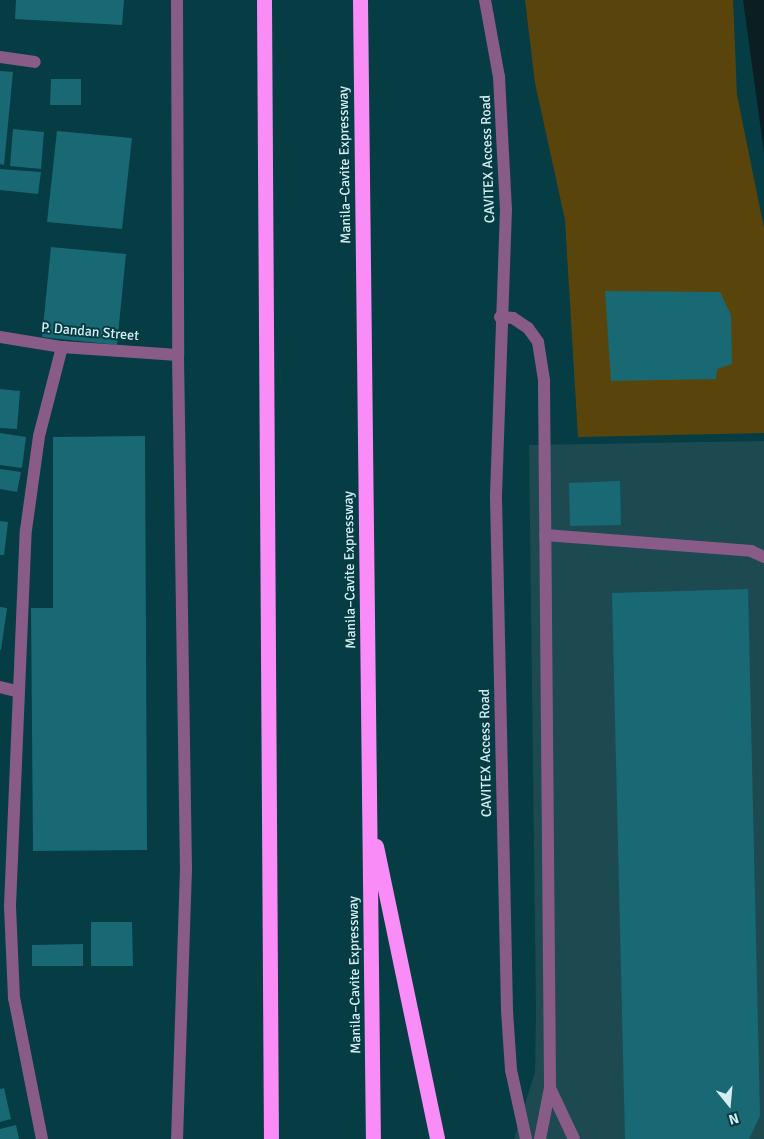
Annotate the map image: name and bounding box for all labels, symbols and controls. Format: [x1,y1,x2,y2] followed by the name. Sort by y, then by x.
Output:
[335,86,355,244] street label: Manila–Cavite Expressway
[477,95,499,223] street label: CAVITEX Access Road
[40,319,140,345] street label: P. Dandan Street
[340,491,360,649] street label: Manila–Cavite Expressway
[476,689,496,817] street label: CAVITEX Access Road
[345,896,365,1054] street label: Manila–Cavite Expressway
[704,1079,754,1129] north arrow
[726,1109,741,1128] text: N

